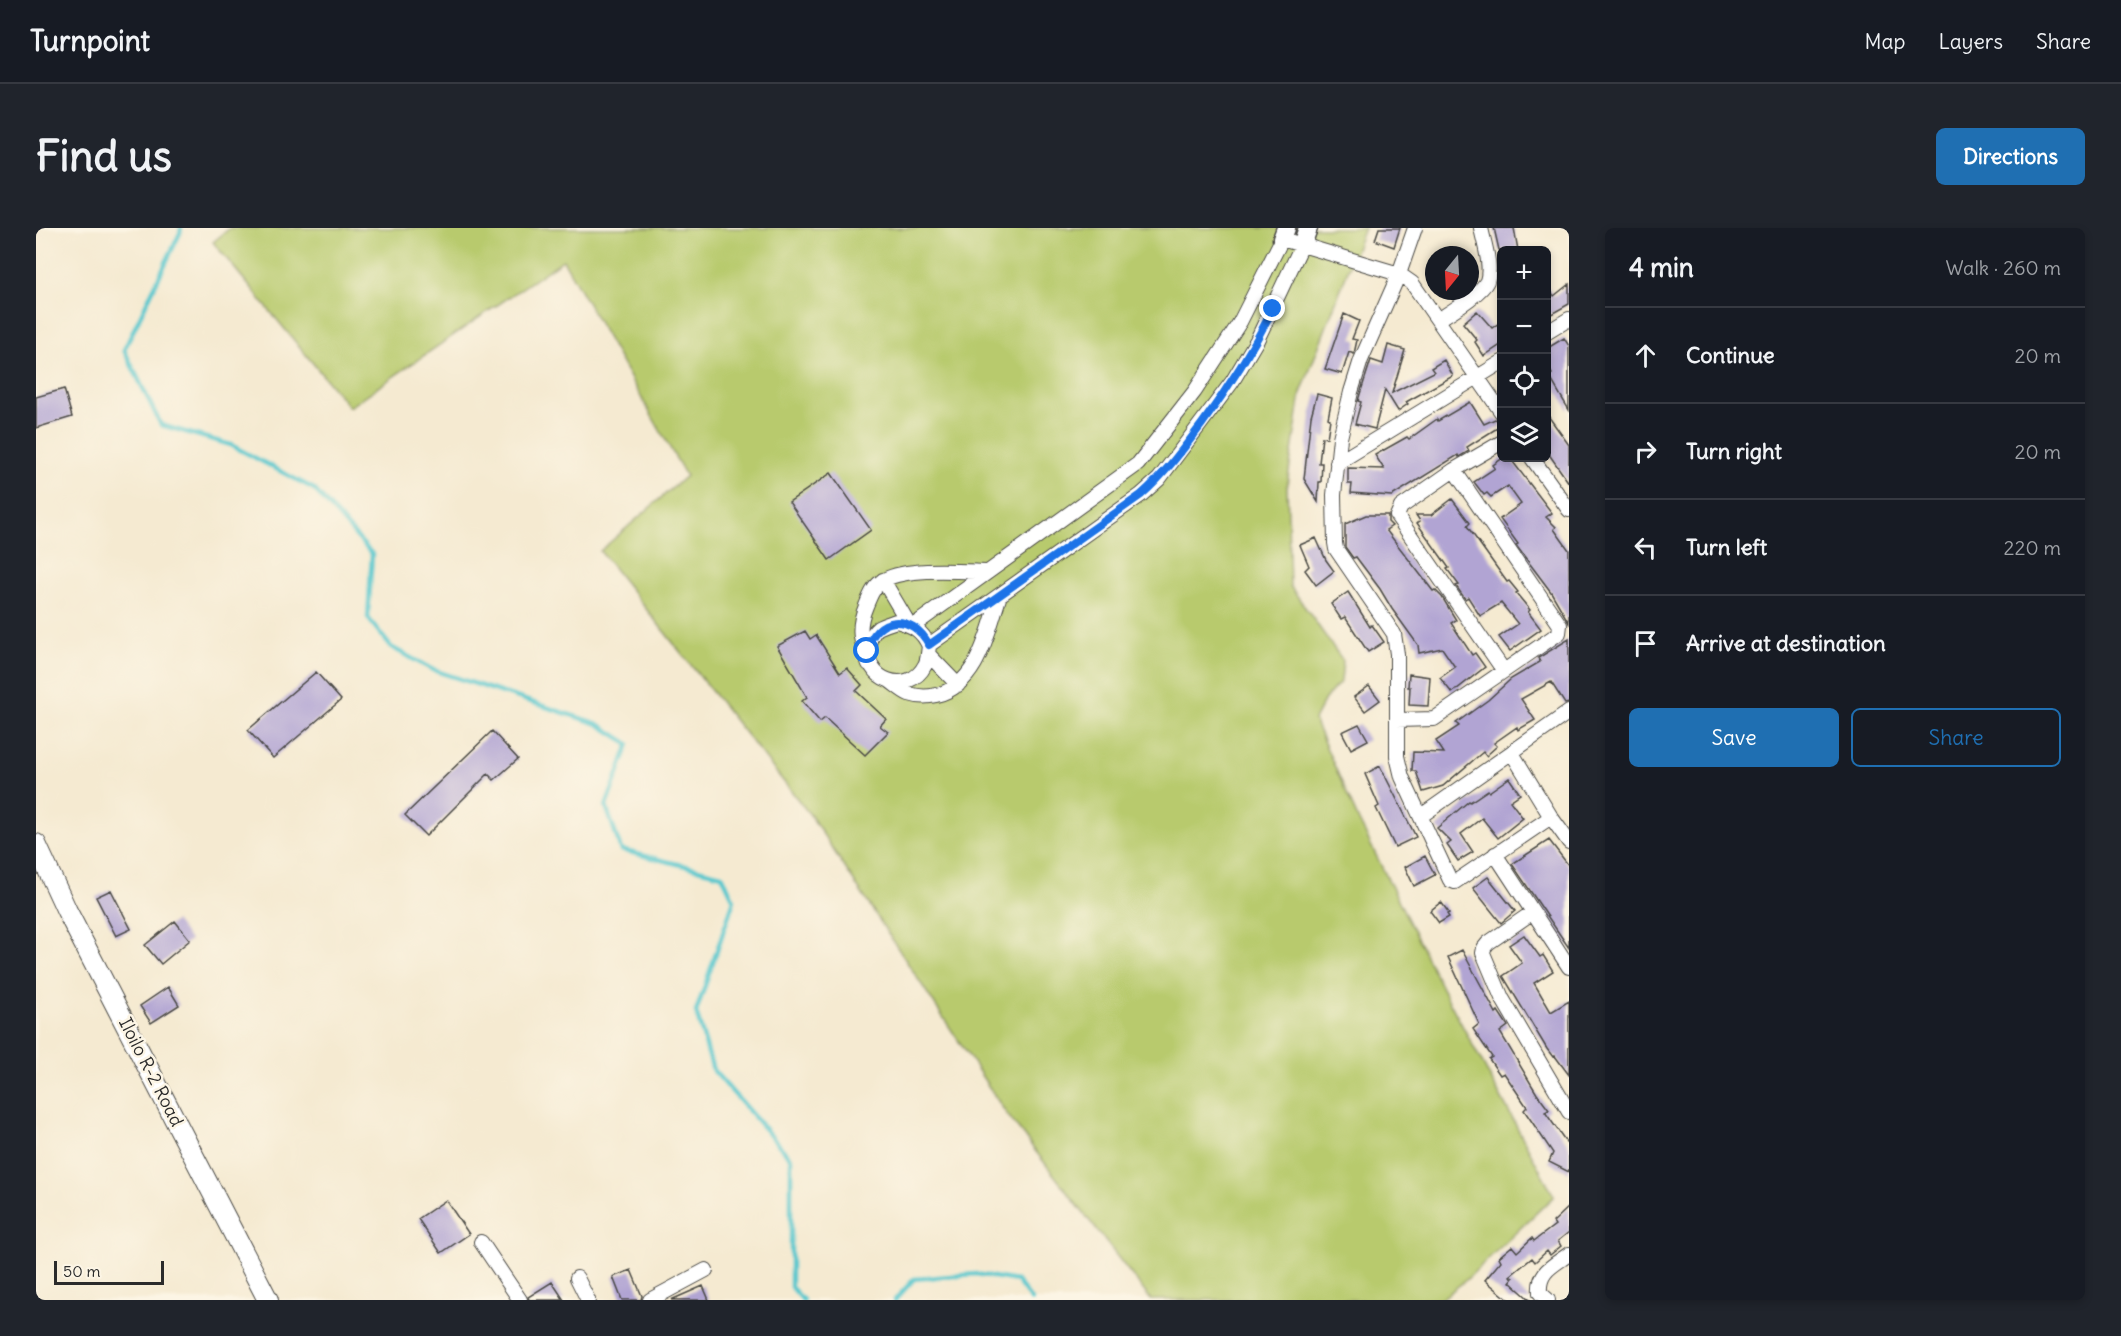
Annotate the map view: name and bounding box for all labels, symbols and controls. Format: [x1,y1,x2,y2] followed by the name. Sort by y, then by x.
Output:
[30,23,150,59] text: Turnpoint
[1865,28,1905,55] text: Map
[1938,28,2003,55] text: Layers
[2036,28,2091,55] text: Share
[1936,128,2085,185] button: Directions
[36,130,172,182] text: Find us
[1425,246,1479,300] north arrow
[1497,246,1551,462] map controls
[1497,246,1551,300] button: +
[1629,251,1694,284] text: 4 min
[1945,255,2061,280] text: Walk · 260 m
[1259,295,1285,321] route end
[1497,300,1551,354] button: −
[1629,339,1662,372] icon: ahead
[1686,341,1775,369] text: Continue
[2015,343,2061,368] text: 20 m
[1497,354,1551,408] button: locate
[1497,408,1551,462] button: layers
[1629,435,1662,468] icon: right
[1686,437,1782,465] text: Turn right
[2015,439,2061,464] text: 20 m
[1629,531,1662,564] icon: left
[1686,533,1767,561] text: Turn left
[2004,535,2061,560] text: 220 m
[1629,627,1662,660] icon: arrive
[1686,629,1886,657] text: Arrive at destination
[853,637,879,663] route start
[1629,708,1839,767] button: Save
[1851,708,2061,767] button: Share
[114,1013,189,1130] street label: Iloilo R-2 Road
[54,1258,164,1286] scale bar
[63,1261,101,1281] text: 50 m

